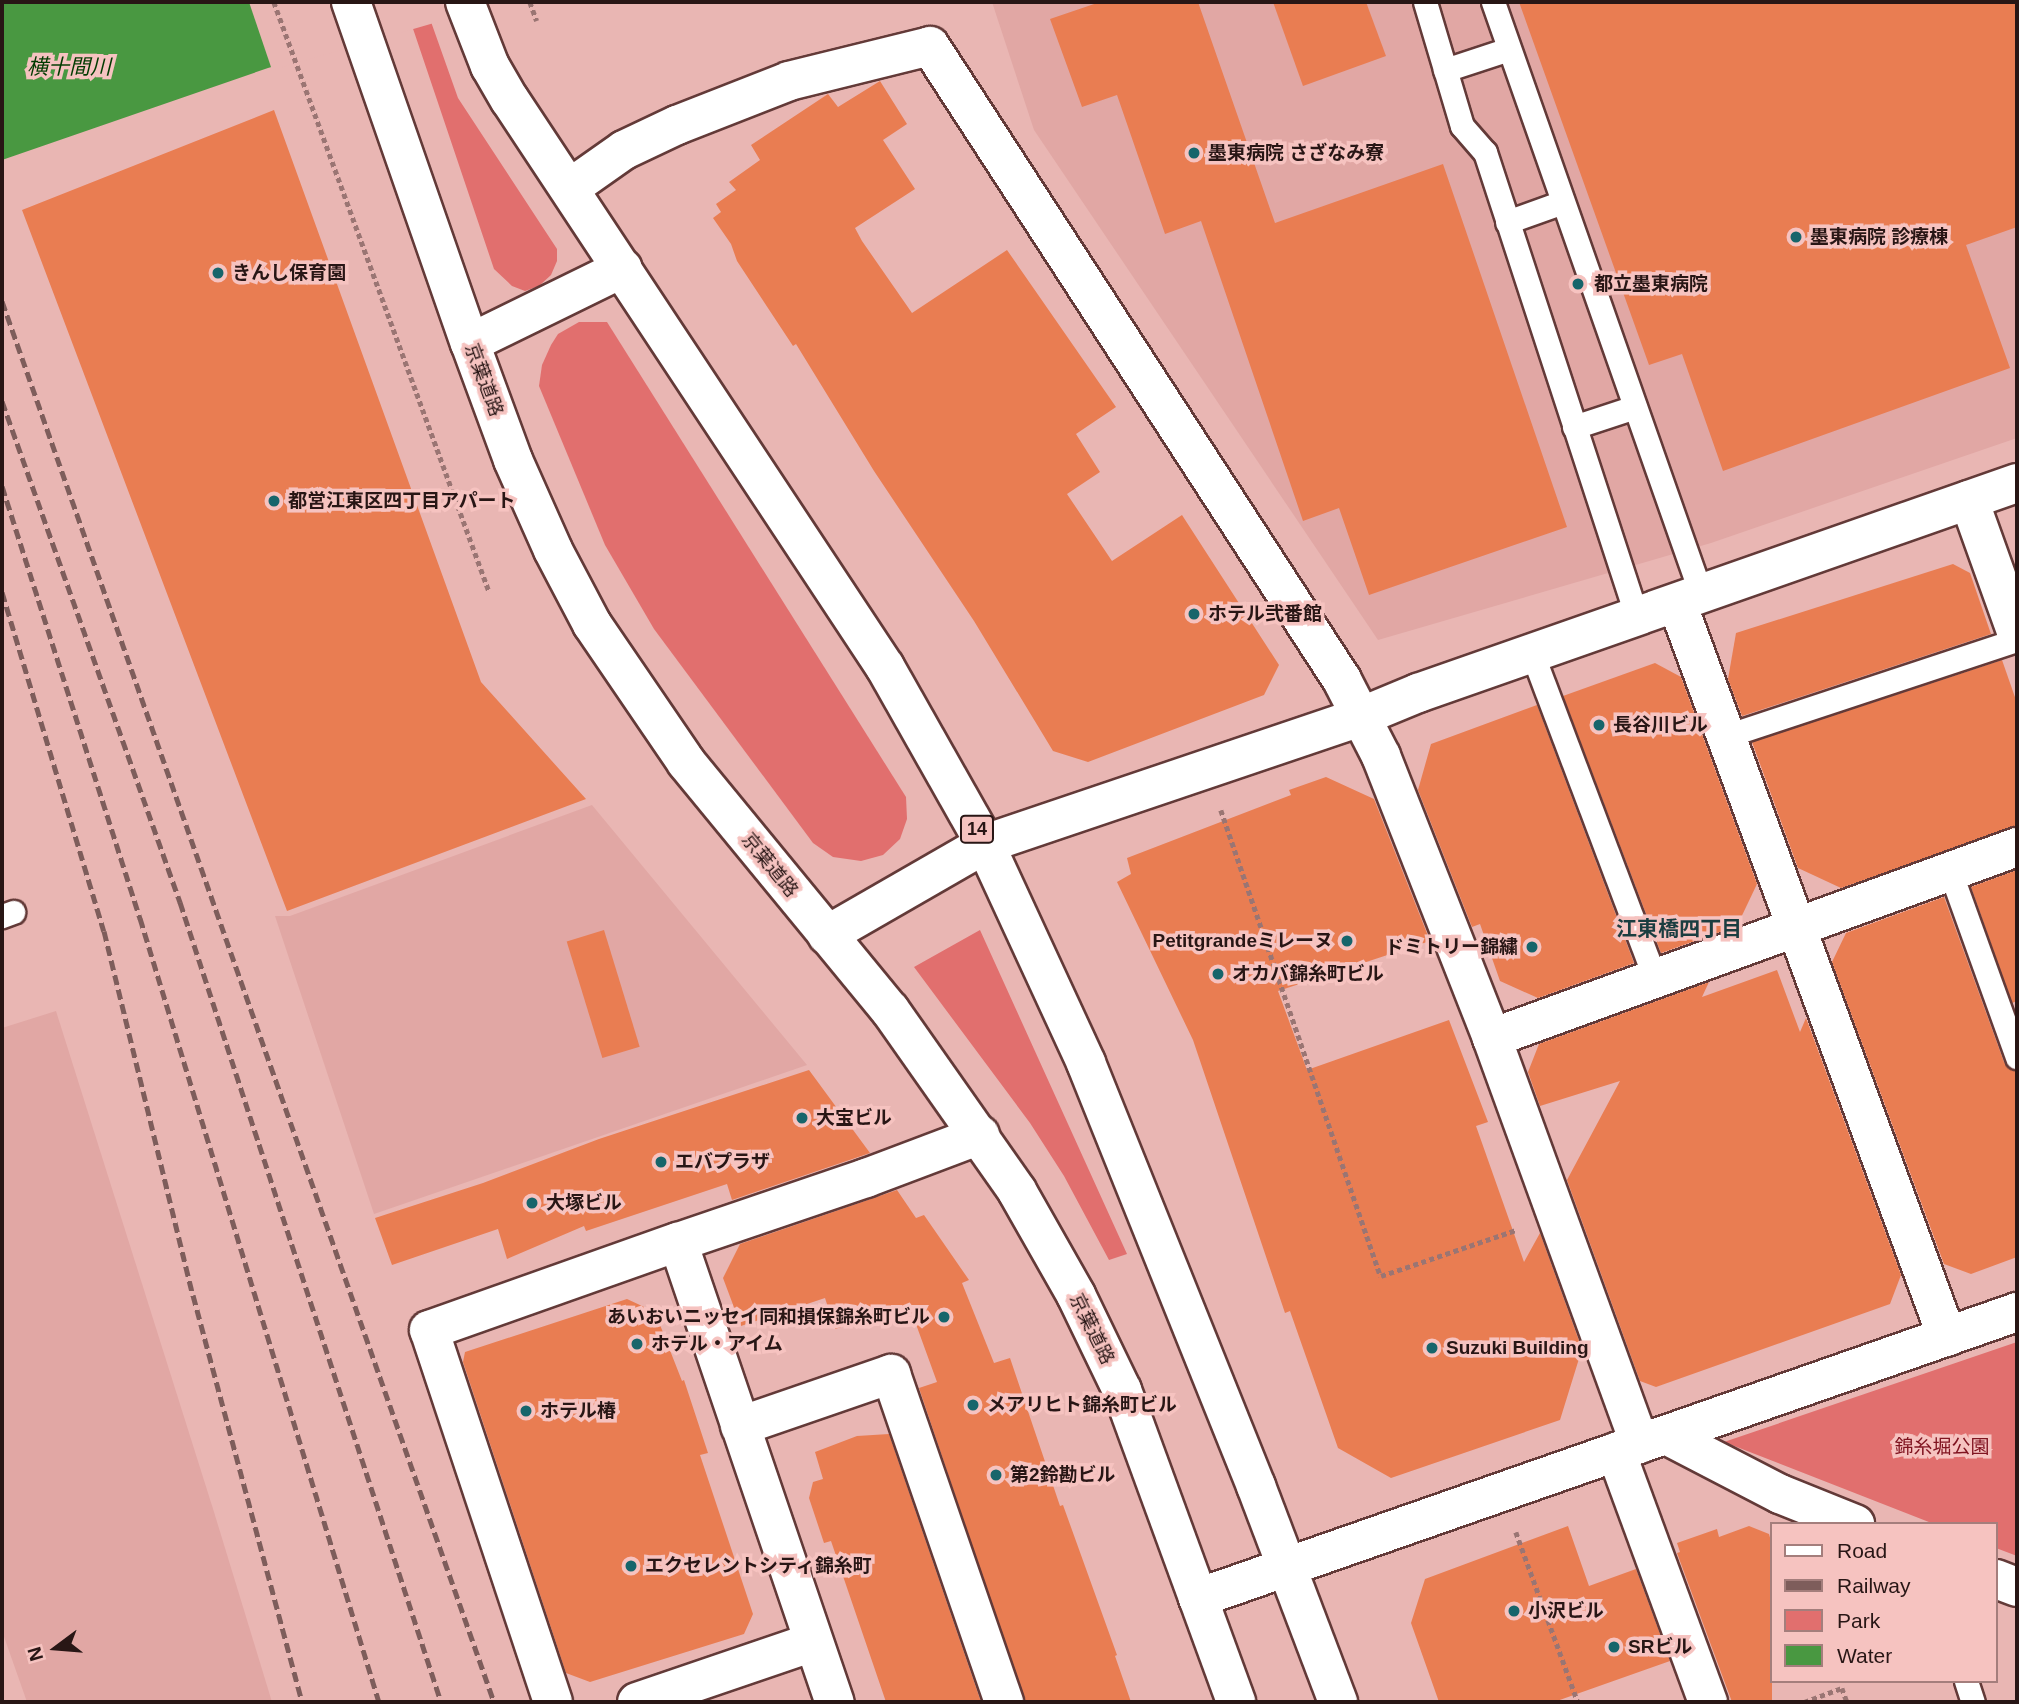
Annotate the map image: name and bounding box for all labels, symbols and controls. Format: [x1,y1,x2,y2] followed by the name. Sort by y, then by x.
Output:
[27,54,111,80] water label: 横十間川
[1208,142,1384,164] place label: 墨東病院 さざなみ寮
[1186,145,1202,161] marker: 墨東病院 さざなみ寮
[1810,226,1948,248] place label: 墨東病院 診療棟
[1788,229,1804,245] marker: 墨東病院 診療棟
[232,262,346,284] place label: きんし保育園
[210,265,226,281] marker: きんし保育園
[1594,273,1708,295] place label: 都立墨東病院
[1568,274,1588,294] marker: 都立墨東病院
[460,340,508,420] street label: 京葉道路
[288,490,516,512] place label: 都営江東区四丁目アパート
[266,493,282,509] marker: 都営江東区四丁目アパート
[1208,603,1322,625] place label: ホテル弐番館
[1186,606,1202,622] marker: ホテル弐番館
[1613,714,1708,736] place label: 長谷川ビル
[1591,717,1607,733] marker: 長谷川ビル
[960,814,995,844] road number: 14
[737,828,803,902] street label: 京葉道路
[1616,916,1742,942] district label: 江東橋四丁目
[1152,930,1333,952] place label: Petitgrandeミレーヌ
[1339,933,1355,949] marker: Petitgrandeミレーヌ
[1385,936,1518,958] place label: ドミトリー錦繍
[1524,939,1540,955] marker: ドミトリー錦繍
[1232,963,1384,985] place label: オカバ錦糸町ビル
[1210,966,1226,982] marker: オカバ錦糸町ビル
[816,1107,892,1129] place label: 大宝ビル
[794,1110,810,1126] marker: 大宝ビル
[675,1151,770,1173] place label: エバプラザ
[653,1154,669,1170] marker: エバプラザ
[546,1192,622,1214] place label: 大塚ビル
[524,1195,540,1211] marker: 大塚ビル
[1065,1290,1119,1368] street label: 京葉道路
[607,1306,930,1328] place label: あいおいニッセイ同和損保錦糸町ビル
[936,1309,952,1325] marker: あいおいニッセイ同和損保錦糸町ビル
[651,1333,784,1355] place label: ホテル・アイム
[629,1336,645,1352] marker: ホテル・アイム
[1446,1337,1588,1359] place label: Suzuki Building
[1424,1340,1440,1356] marker: Suzuki Building
[987,1394,1177,1416] place label: メアリヒト錦糸町ビル
[965,1397,981,1413] marker: メアリヒト錦糸町ビル
[540,1400,616,1422] place label: ホテル椿
[518,1403,534,1419] marker: ホテル椿
[1895,1436,1989,1458] park label: 錦糸堀公園
[1010,1464,1116,1486] place label: 第2鈴勘ビル
[988,1467,1004,1483] marker: 第2鈴勘ビル
[1770,1522,1998,1683] legend
[1837,1539,1887,1562] text: Road
[645,1555,873,1577] place label: エクセレントシティ錦糸町
[623,1558,639,1574] marker: エクセレントシティ錦糸町
[1837,1574,1911,1597] text: Railway
[1528,1600,1604,1622] place label: 小沢ビル
[1506,1603,1522,1619] marker: 小沢ビル
[1837,1609,1880,1632] text: Park
[21,1613,91,1683] north arrow
[1628,1636,1692,1658] place label: SRビル
[1606,1639,1622,1655] marker: SRビル
[23,1644,47,1663] text: N
[1837,1644,1892,1667] text: Water

